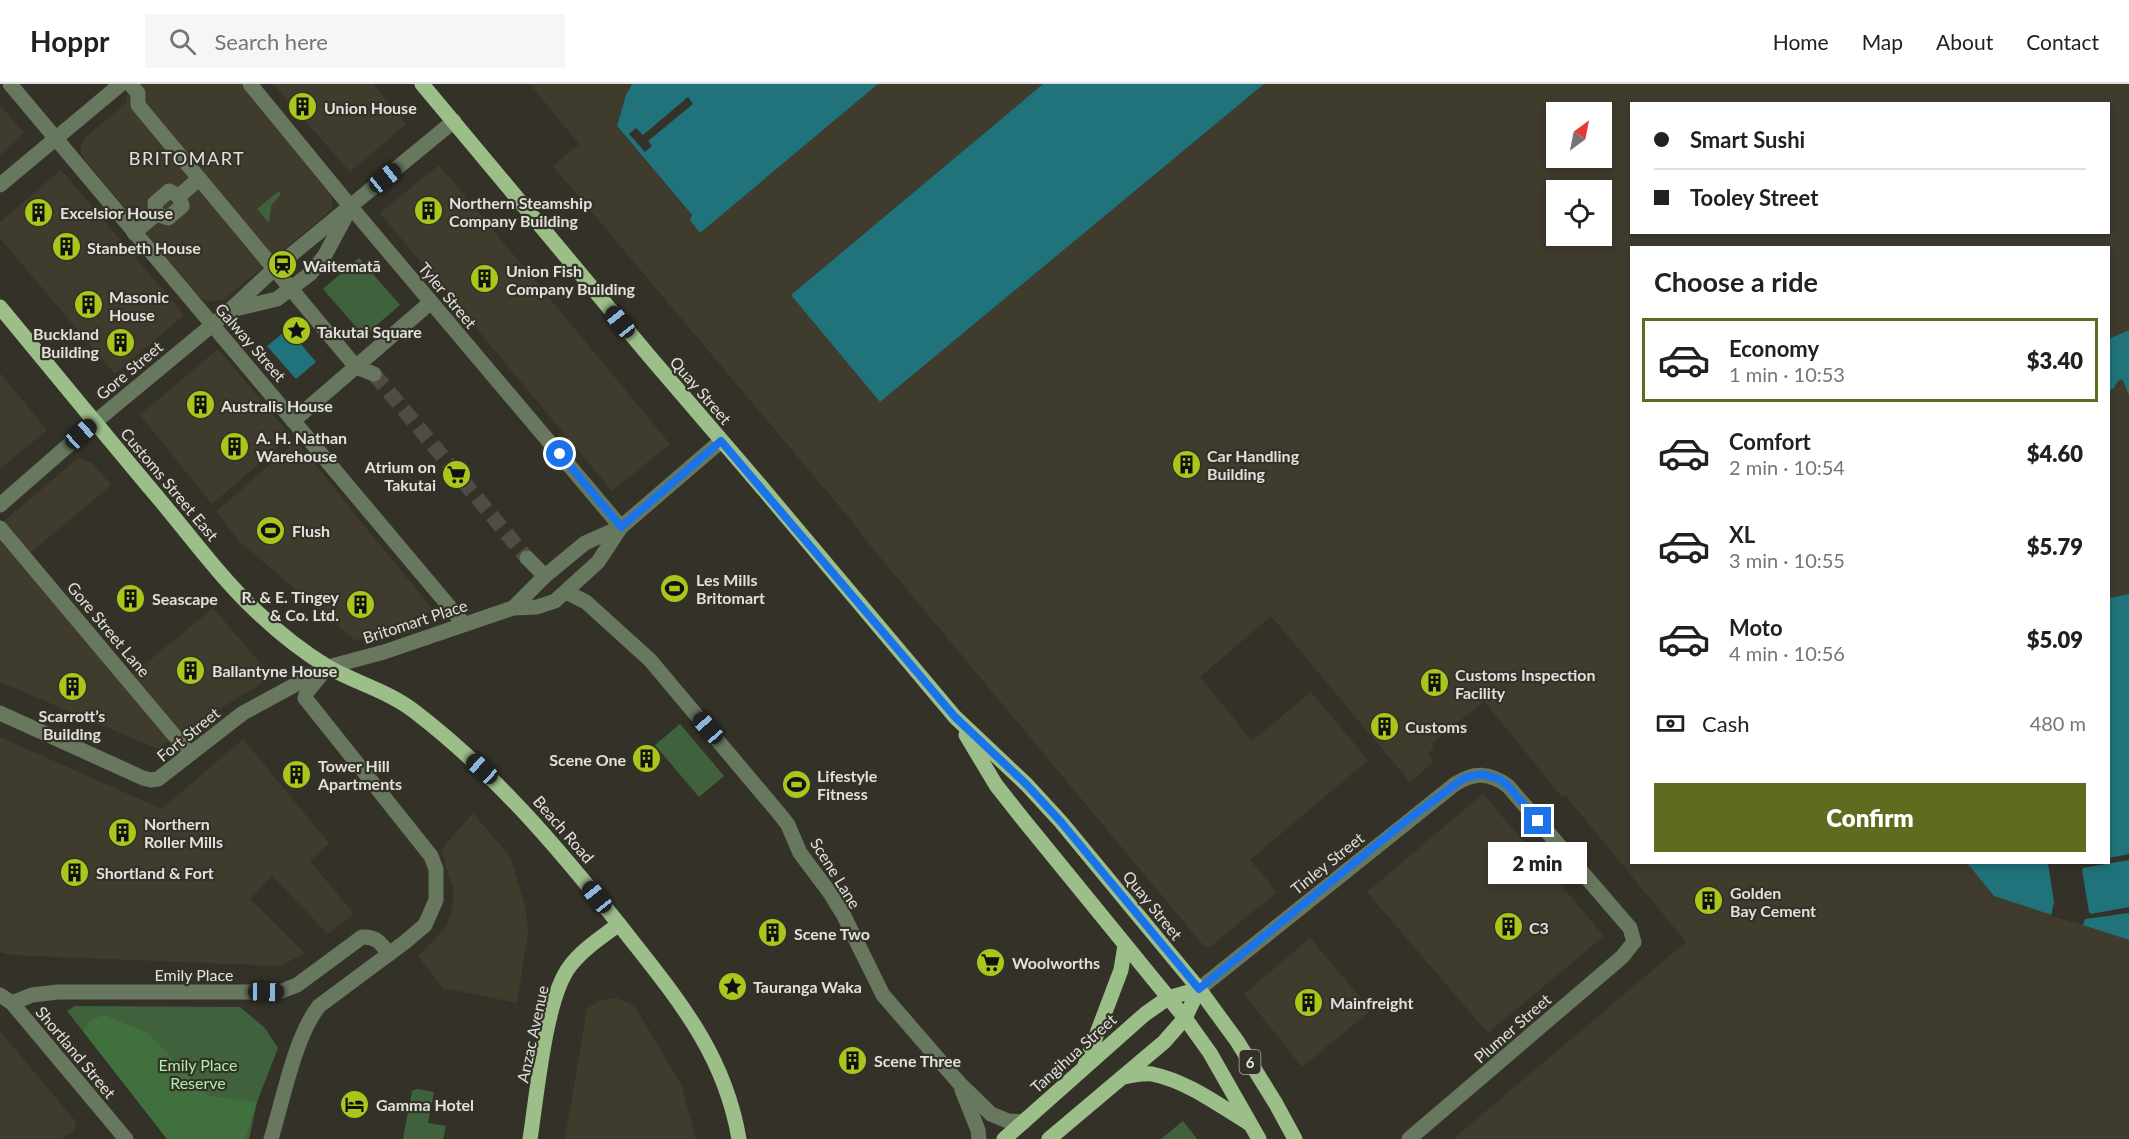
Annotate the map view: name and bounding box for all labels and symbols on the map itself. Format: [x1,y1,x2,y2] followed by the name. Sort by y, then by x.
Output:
[287,91,319,123] building icon: Union House
[324,98,417,117] place label: Union House
[1546,102,1612,168] north arrow
[129,147,245,169] district label: BRITOMART
[365,160,405,196] car
[449,193,592,230] place label: Northern Steamship Company Building
[412,195,444,227] building icon: Northern Steamship Company Building
[23,196,55,228] building icon: Excelsior House
[60,203,173,222] place label: Excelsior House
[50,231,82,263] building icon: Stanbeth House
[87,238,201,257] place label: Stanbeth House
[266,249,298,281] station icon: Waitematā
[303,256,381,275] place label: Waitematā
[415,258,481,332] street label: Tyler Street
[506,261,636,298] place label: Union Fish Company Building
[469,263,501,295] building icon: Union Fish Company Building
[109,287,169,324] place label: Masonic House
[72,289,104,321] building icon: Masonic House
[212,299,290,385] street label: Galway Street
[602,302,638,342] car
[280,315,312,347] place icon: Takutai Square
[317,322,422,341] place label: Takutai Square
[33,324,100,361] place label: Buckland Building
[104,326,136,358] building icon: Buckland Building
[92,337,166,403] street label: Gore Street
[666,352,736,428] street label: Quay Street
[184,389,216,421] building icon: Australis House
[220,396,333,415] place label: Australis House
[62,415,100,453] car
[117,424,223,544] street label: Customs Street East
[255,428,347,465] place label: A. H. Nathan Warehouse
[219,430,251,462] building icon: A. H. Nathan Warehouse
[546,440,573,467] route start
[1207,446,1300,483] place label: Car Handling Building
[1170,448,1202,480] building icon: Car Handling Building
[364,457,436,494] place label: Atrium on Takutai
[441,459,473,491] supermarket icon: Atrium on Takutai
[255,514,287,546] sports icon: Flush
[292,521,330,540] place label: Flush
[696,570,765,607] place label: Les Mills Britomart
[659,572,691,604] sports icon: Les Mills Britomart
[64,578,154,680] street label: Gore Street Lane
[115,582,147,614] building icon: Seascape
[241,587,340,624] place label: R. & E. Tingey & Co. Ltd.
[152,589,218,608] place label: Seascape
[344,589,376,621] building icon: R. & E. Tingey & Co. Ltd.
[360,595,470,647] street label: Britomart Place
[175,654,207,686] building icon: Ballantyne House
[212,661,338,680] place label: Ballantyne House
[1455,665,1595,702] place label: Customs Inspection Facility
[1418,667,1450,699] building icon: Customs Inspection Facility
[56,671,88,703] building icon: Scarrott’s Building
[153,703,223,765] street label: Fort Street
[39,706,105,743] place label: Scarrott’s Building
[689,709,727,747] car
[1368,710,1400,742] building icon: Customs
[1405,717,1467,736] place label: Customs
[631,743,663,775] building icon: Scene One
[463,750,501,788] car
[549,750,626,769] place label: Scene One
[317,756,402,793] place label: Tower Hill Apartments
[281,758,313,790] building icon: Tower Hill Apartments
[817,766,878,803] place label: Lifestyle Fitness
[780,768,812,800] sports icon: Lifestyle Fitness
[530,792,598,866] street label: Beach Road
[1524,807,1551,834] route end
[144,814,223,851] place label: Northern Roller Mills
[107,816,139,848] building icon: Northern Roller Mills
[1287,828,1367,898] street label: Tinley Street
[807,834,865,912] street label: Scene Lane
[1488,842,1588,884] callout: 2 min
[59,856,91,888] building icon: Shortland & Fort
[96,863,214,882] place label: Shortland & Fort
[1119,867,1187,944] street label: Quay Street
[579,877,615,917] car
[1730,883,1816,920] place label: Golden Bay Cement
[1693,885,1725,917] building icon: Golden Bay Cement
[1492,911,1524,943] building icon: C3
[757,917,789,949] building icon: Scene Two
[1529,918,1549,937] place label: C3
[794,924,870,943] place label: Scene Two
[975,946,1007,978] supermarket icon: Woolworths
[1012,953,1100,972] place label: Woolworths
[155,965,233,984] street label: Emily Place
[716,970,748,1002] place icon: Tauranga Waka
[753,977,862,996] place label: Tauranga Waka
[248,983,284,1001] car
[512,984,552,1084] street label: Anzac Avenue
[1293,986,1325,1018] building icon: Mainfreight
[1470,989,1554,1067] street label: Plumer Street
[1330,993,1413,1012] place label: Mainfreight
[32,1002,120,1102] street label: Shortland Street
[1026,1009,1120,1096] street label: Tangihua Street
[837,1044,869,1076] building icon: Scene Three
[1240,1050,1260,1074] road number: 6
[874,1051,962,1070] place label: Scene Three
[159,1055,237,1092] park label: Emily Place Reserve
[339,1088,371,1120] hotel icon: Gamma Hotel
[376,1095,474,1114] place label: Gamma Hotel

